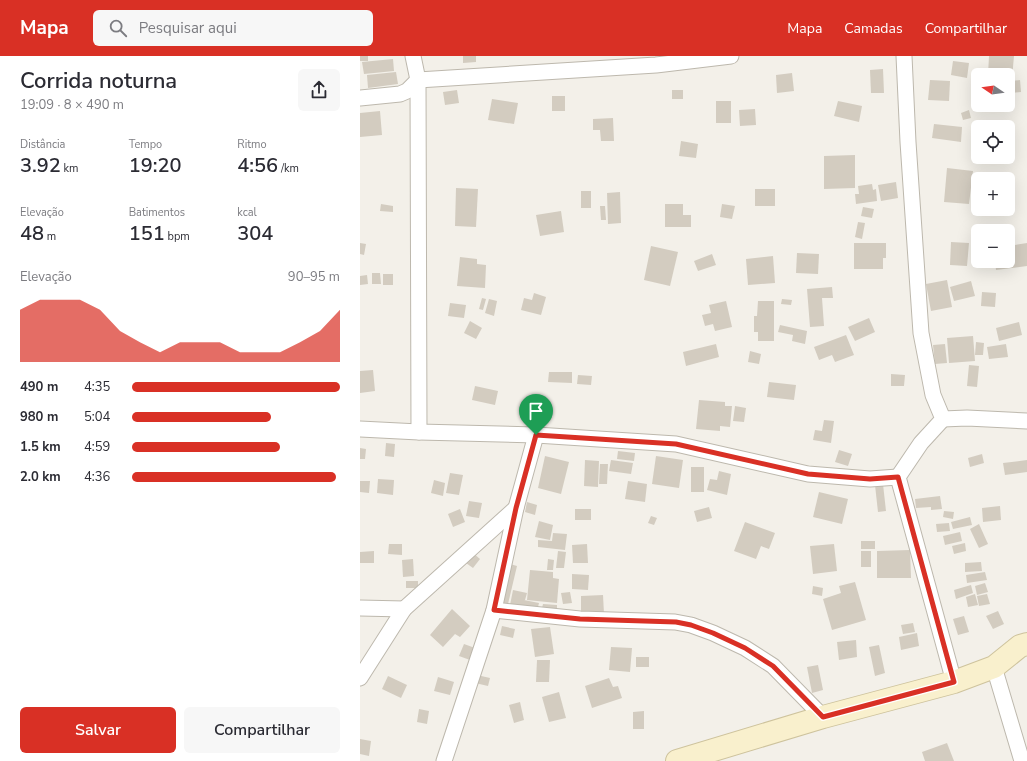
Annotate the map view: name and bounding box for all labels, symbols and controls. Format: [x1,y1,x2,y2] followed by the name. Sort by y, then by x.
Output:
[93,10,373,46] search box
[20,15,69,41] text: Mapa
[107,17,129,39] icon: search
[139,18,237,38] text: Pesquisar aqui
[787,19,822,38] text: Mapa
[844,19,903,38] text: Camadas
[925,19,1007,38] text: Compartilhar
[20,66,177,96] text: Corrida noturna
[971,68,1015,112] north arrow
[971,68,1015,268] map controls
[298,69,340,111] button: share
[20,96,124,114] text: 19:09 · 8 × 490 m
[971,120,1015,164] button: locate
[20,137,65,152] text: Distância
[129,137,162,152] text: Tempo
[237,137,267,152] text: Ritmo
[20,152,61,179] text: 3.92
[129,152,181,179] text: 19:20
[237,152,278,179] text: 4:56
[61,161,79,176] text: km
[278,161,299,176] text: /km
[971,172,1015,216] button: +
[20,205,64,220] text: Elevação
[129,205,185,220] text: Batimentos
[237,205,257,220] text: kcal
[20,220,44,247] text: 48
[129,220,165,247] text: 151
[237,220,273,247] text: 304
[971,224,1015,268] button: −
[44,229,56,244] text: m
[165,229,190,244] text: bpm
[20,268,72,286] text: Elevação
[288,268,340,286] text: 90–95 m
[20,378,58,396] text: 490 m
[84,378,110,396] text: 4:35
[519,394,553,435] pin
[525,400,547,422] icon: arrive
[20,408,58,426] text: 980 m
[84,408,110,426] text: 5:04
[20,438,61,456] text: 1.5 km
[84,438,110,456] text: 4:59
[20,468,61,486] text: 2.0 km
[84,468,110,486] text: 4:36
[20,707,176,753] button: Salvar
[184,707,340,753] button: Compartilhar

